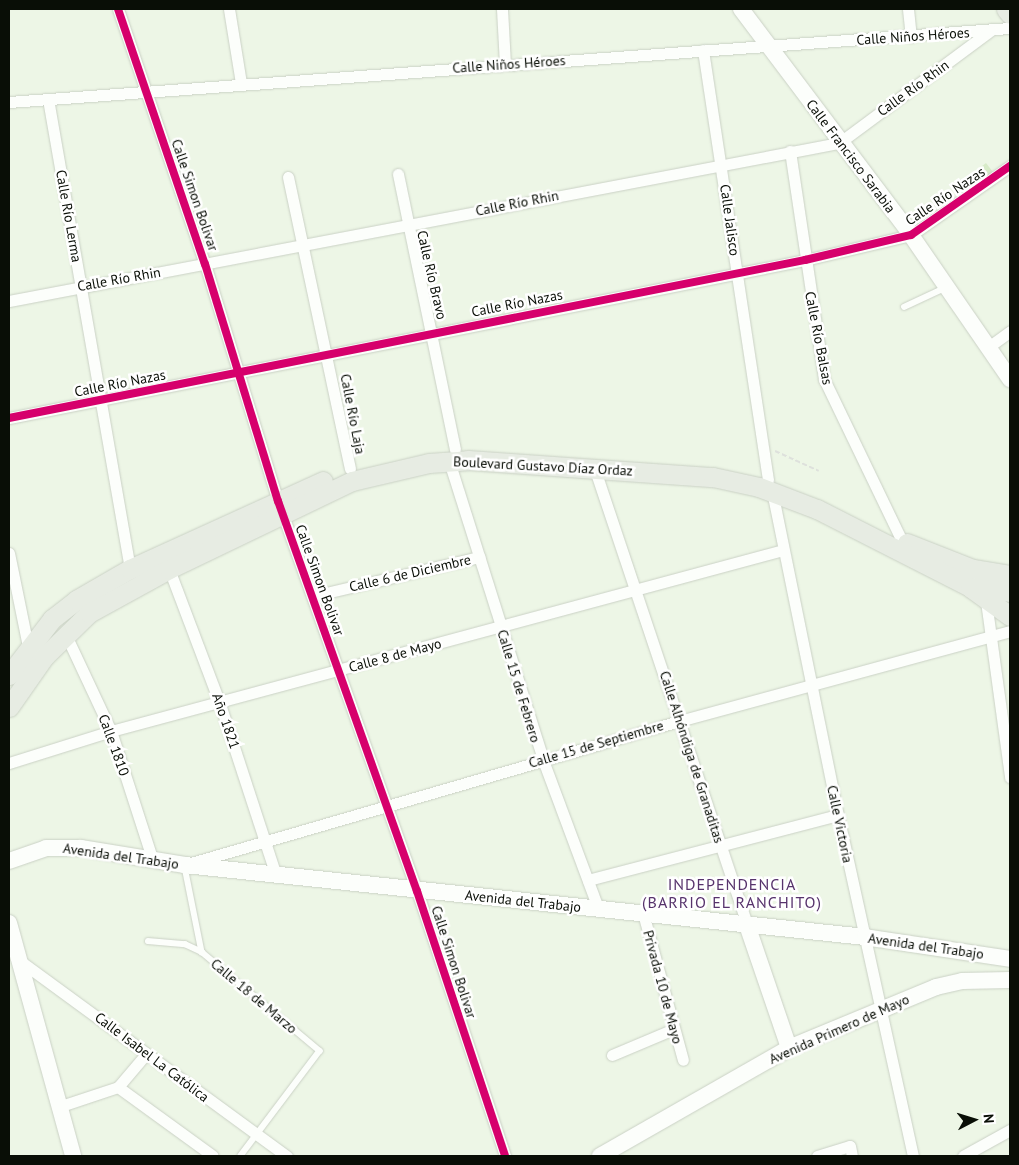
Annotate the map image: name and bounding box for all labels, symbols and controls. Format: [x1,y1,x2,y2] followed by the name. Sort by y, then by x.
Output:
[856,24,970,48] street label: Calle Niños Héroes
[452,52,566,76] street label: Calle Niños Héroes
[874,56,952,120] street label: Calle Río Rhin
[803,96,899,216] street label: Calle Francisco Sarabia
[168,137,222,253] street label: Calle Simon Bolivar
[902,163,988,229] street label: Calle Río Nazas
[53,168,85,264] street label: Calle Río Lerma
[717,183,743,257] street label: Calle Jalisco
[474,187,560,219] street label: Calle Río Rhin
[414,229,450,321] street label: Calle Río Bravo
[76,263,162,295] street label: Calle Río Rhin
[470,286,564,320] street label: Calle Río Nazas
[802,290,836,386] street label: Calle Río Balsas
[73,366,167,400] street label: Calle Río Nazas
[337,372,369,456] street label: Calle Río Laja
[453,453,633,479] street label: Boulevard Gustavo Díaz Ordaz
[292,522,348,638] street label: Calle Simon Bolivar
[348,551,472,595] street label: Calle 6 de Diciembre
[494,628,544,744] street label: Calle 15 de Febrero
[347,635,443,675] street label: Calle 8 de Mayo
[656,669,728,845] street label: Calle Alhóndiga de Granaditas
[209,691,243,751] street label: Año 1821
[95,712,133,778] street label: Calle 1810
[527,717,665,771] street label: Calle 15 de Septiembre
[824,783,856,865] street label: Calle Victoria
[62,840,180,872] street label: Avenida del Trabajo
[639,874,825,912] district label: INDEPENDENCIA (BARRIO EL RANCHITO)
[464,887,582,915] street label: Avenida del Trabajo
[428,904,480,1020] street label: Calle Simon Bolivar
[640,928,686,1046] street label: Privada 10 de Mayo
[867,930,985,962] street label: Avenida del Trabajo
[207,955,301,1037] street label: Calle 18 de Marzo
[766,990,912,1068] street label: Avenida Primero de Mayo
[92,1009,212,1105] street label: Calle Isabel La Católica
[949,1095,999,1145] north arrow
[980,1113,998,1124] text: N

